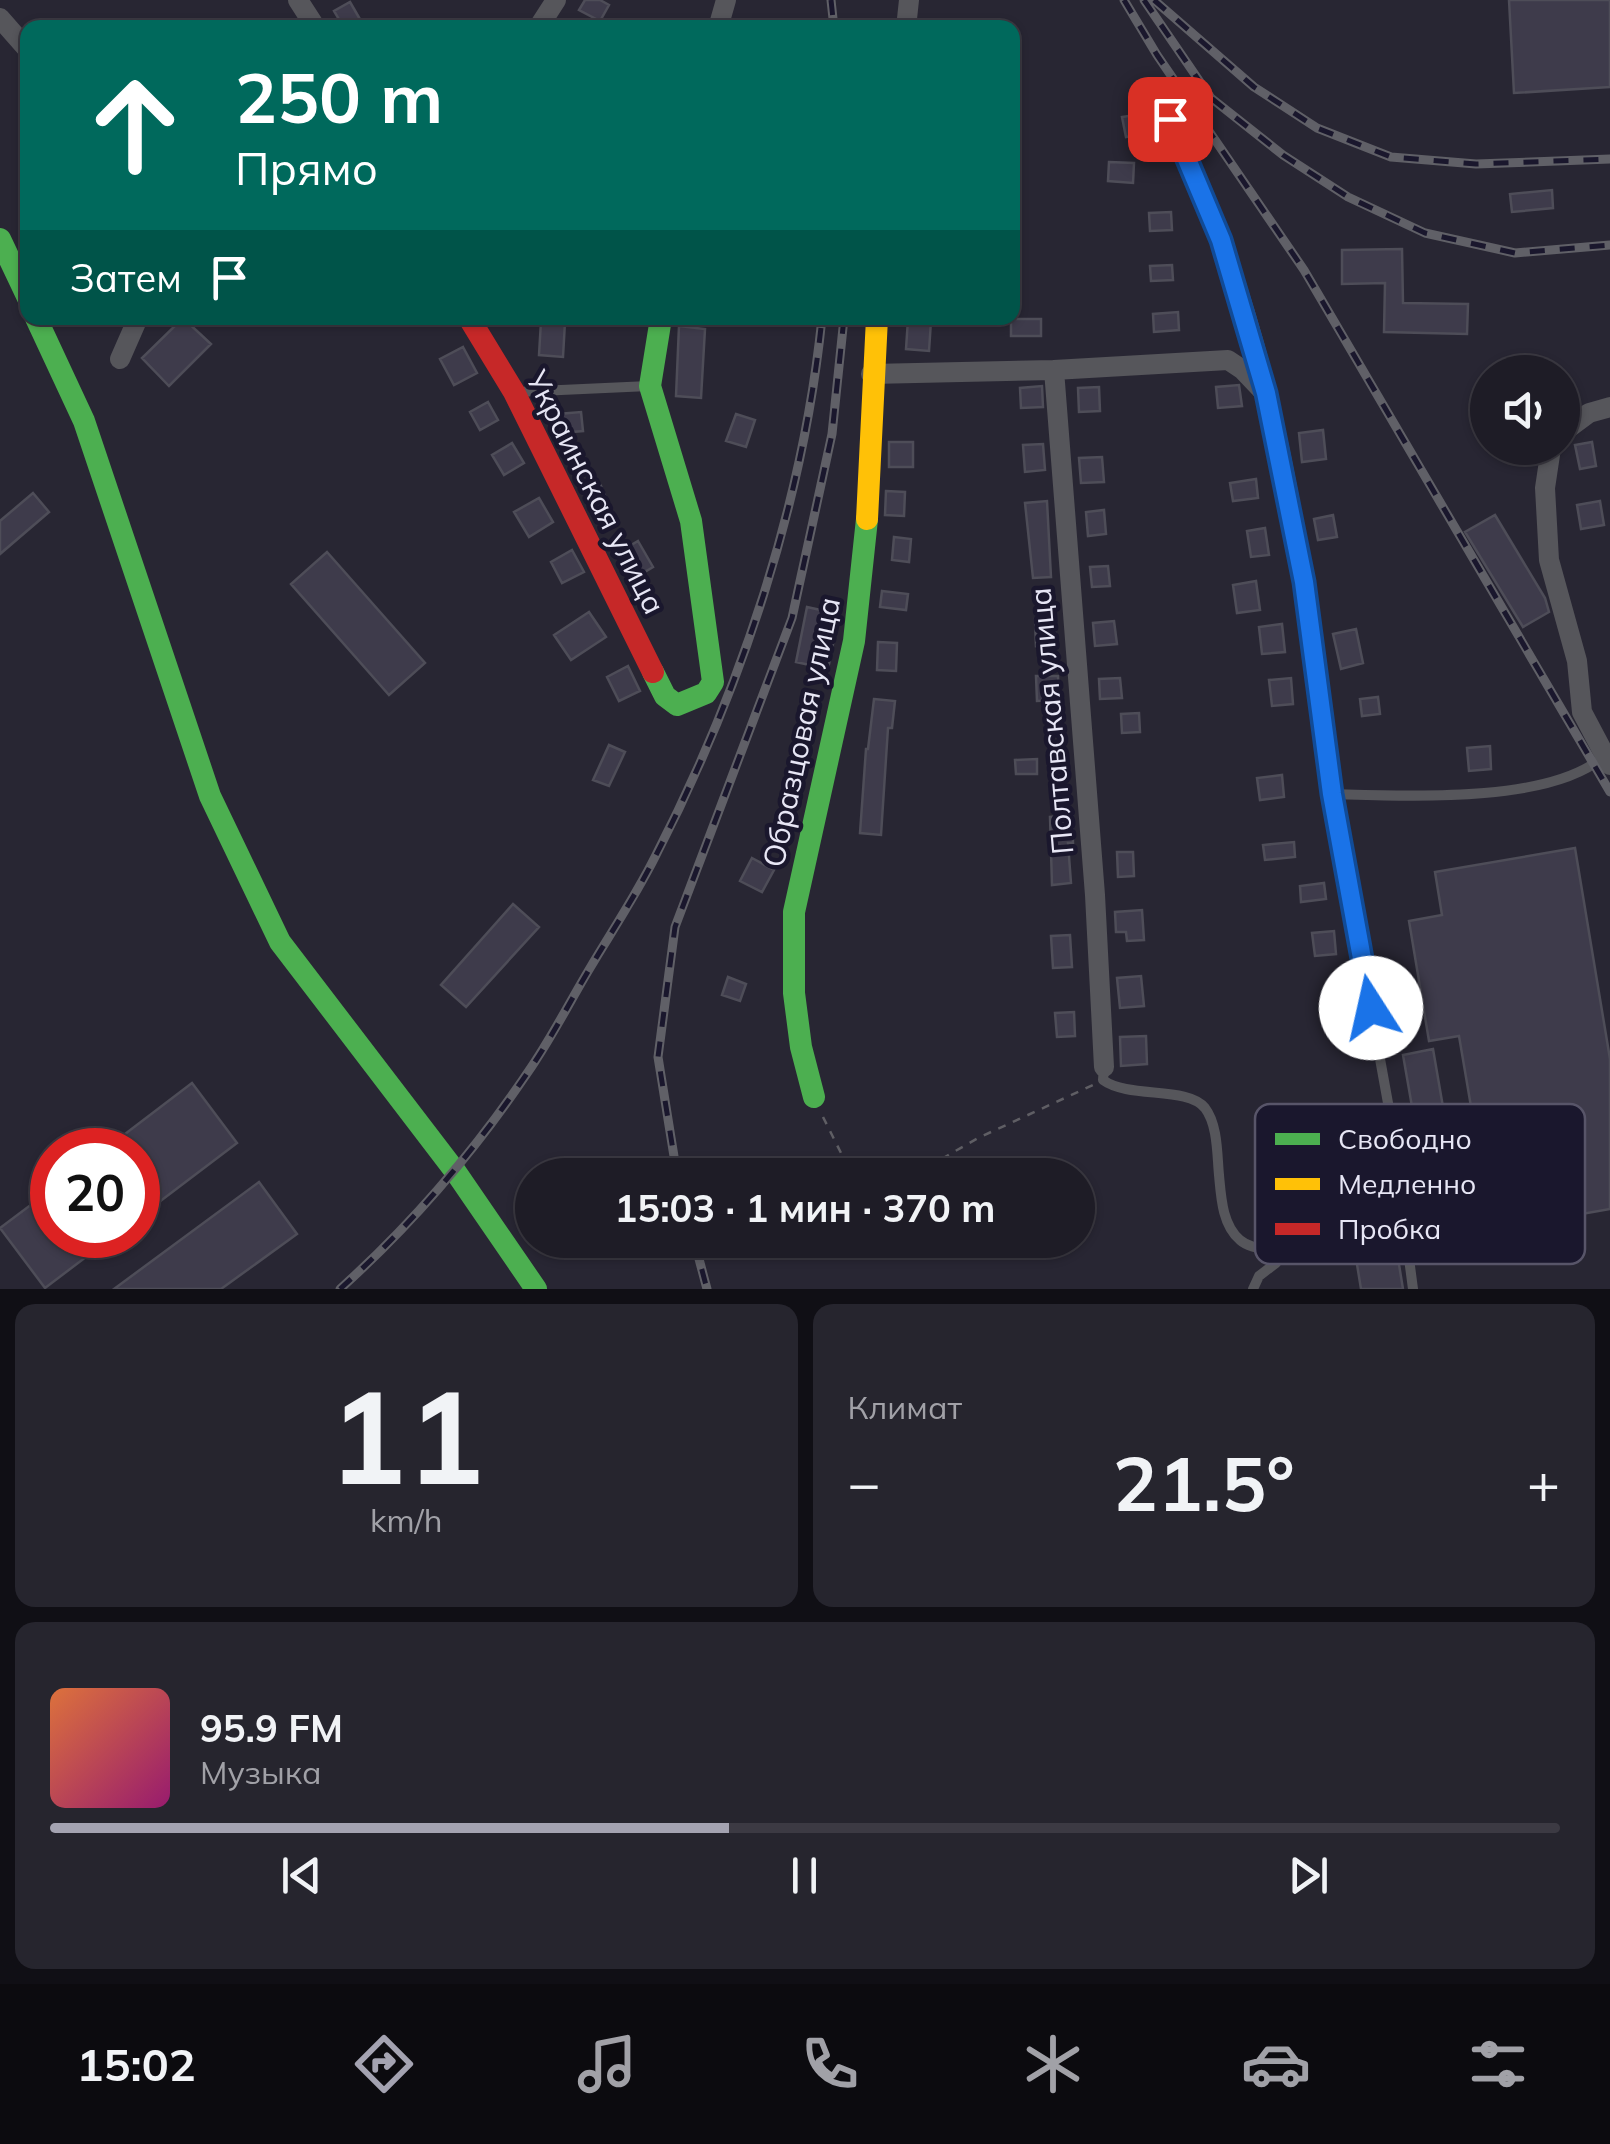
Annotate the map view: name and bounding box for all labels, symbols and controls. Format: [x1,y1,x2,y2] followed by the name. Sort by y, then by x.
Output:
[235,53,443,141] text: 250 m
[70,60,200,190] icon: ahead
[1128,77,1213,162] pin
[1143,92,1198,147] icon: arrive
[235,140,378,196] text: Прямо
[202,250,257,305] icon: arrive
[70,254,182,302] text: Затем
[1470,355,1580,465] map controls
[1470,355,1580,465] button: sound
[518,363,674,620] street label: Украинская улица
[1020,586,1082,856] street label: Полтавская улица
[754,594,848,870] street label: Образцовая улица
[1319,956,1423,1060] position arrow
[1255,1104,1585,1264] legend
[1338,1121,1472,1156] text: Свободно
[30,1128,160,1258] speed limit sign: 20
[1338,1166,1476,1201] text: Медленно
[615,1184,995,1232] text: 15:03 · 1 мин · 370 m
[1338,1211,1441,1246] text: Пробка
[328,1353,484,1517] text: 11
[848,1387,962,1427] text: Климат
[1113,1436,1295,1530] text: 21.5°
[848,1448,881,1517] text: −
[1527,1448,1560,1517] text: +
[370,1500,442,1540] text: km/h
[200,1704,343,1752] text: 95.9 FM
[200,1752,322,1792] text: Музыка
[274,1848,329,1903] icon: previous
[777,1848,832,1903] icon: pause
[1281,1848,1336,1903] icon: next
[349,2029,419,2099] icon: directions
[572,2029,642,2099] icon: music
[795,2029,865,2099] icon: phone
[1018,2029,1088,2099] icon: climate
[1241,2029,1311,2099] icon: car
[1463,2029,1533,2099] icon: filters
[76,2036,196,2092] text: 15:02

